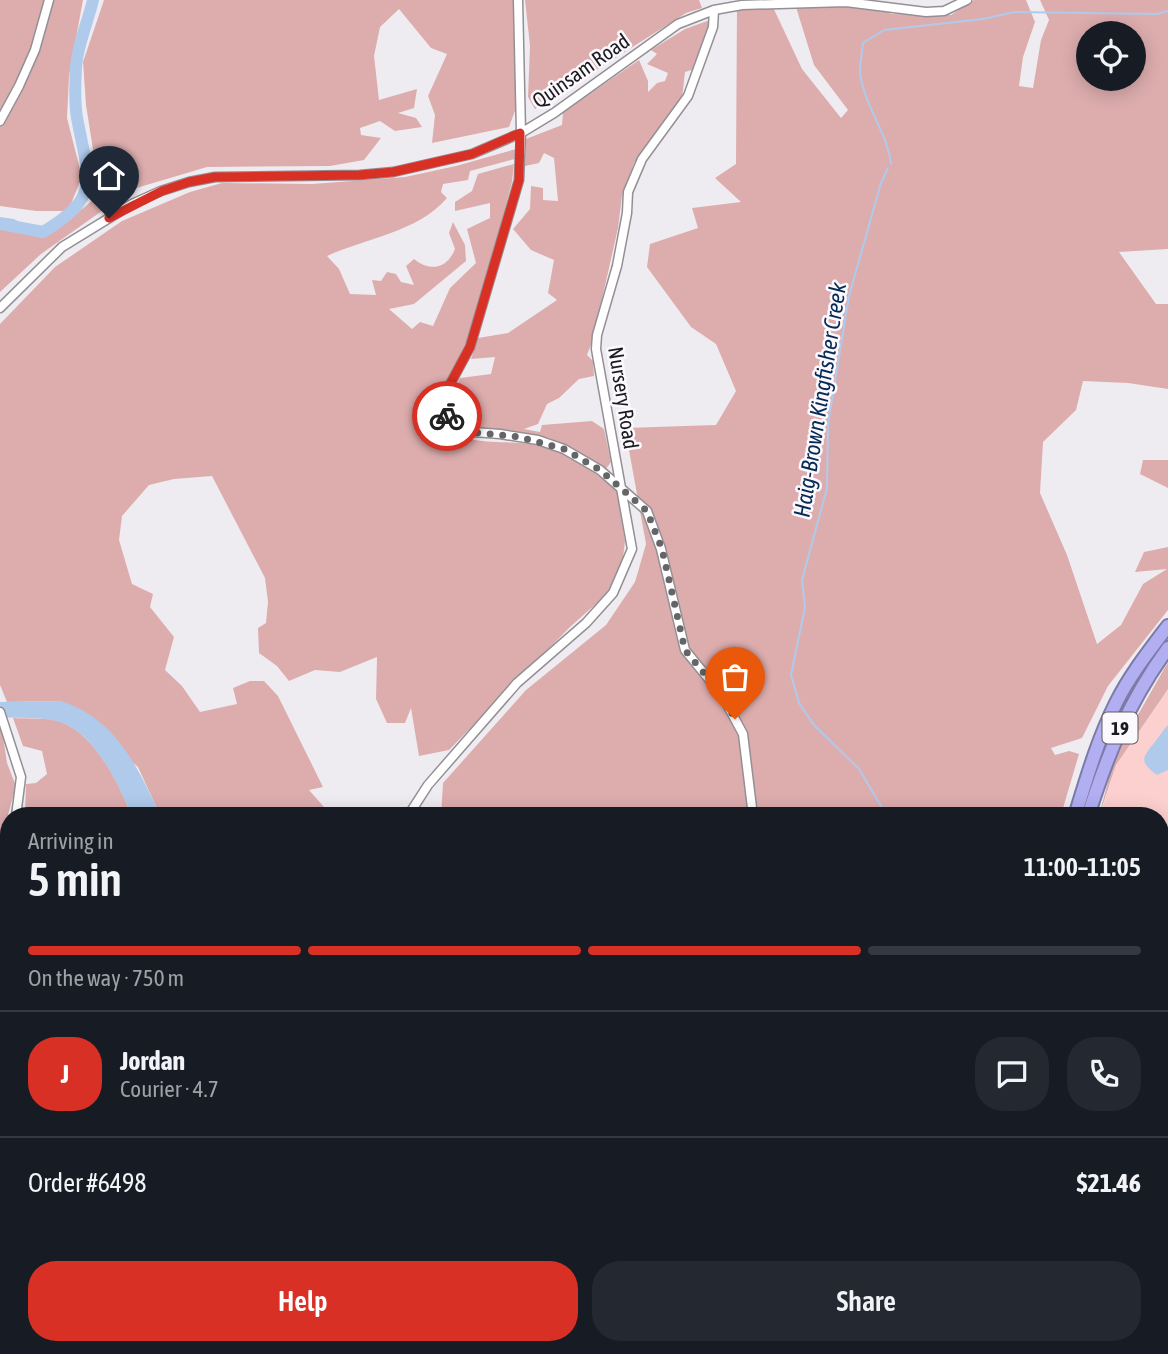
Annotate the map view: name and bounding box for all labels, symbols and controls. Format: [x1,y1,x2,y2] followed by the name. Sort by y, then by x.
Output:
[1076,21,1146,91] map controls
[1076,21,1146,91] button: locate
[527,28,633,112] street label: Quinsam Road
[79,146,139,218] pin
[90,157,128,195] icon: home
[789,280,852,519] water label: Haig-Brown Kingfisher Creek
[604,345,644,451] street label: Nursery Road
[412,381,482,451] courier
[428,397,466,435] icon: bike
[705,647,765,719] pin
[716,658,754,696] icon: bag
[1102,712,1138,744] road number: 19
[28,828,114,854] text: Arriving in
[1024,852,1141,882] text: 11:00–11:05
[28,853,122,906] text: 5 min
[28,965,184,991] text: On the way · 750 m
[975,1037,1049,1111] button: chat
[1067,1037,1141,1111] button: phone
[120,1046,185,1076] text: Jordan
[61,1059,69,1089] text: J
[120,1076,219,1102] text: Courier · 4.7
[28,1168,147,1198] text: Order #6498
[1077,1168,1141,1198] text: $21.46
[28,1261,578,1341] button: Help
[592,1261,1141,1341] button: Share

